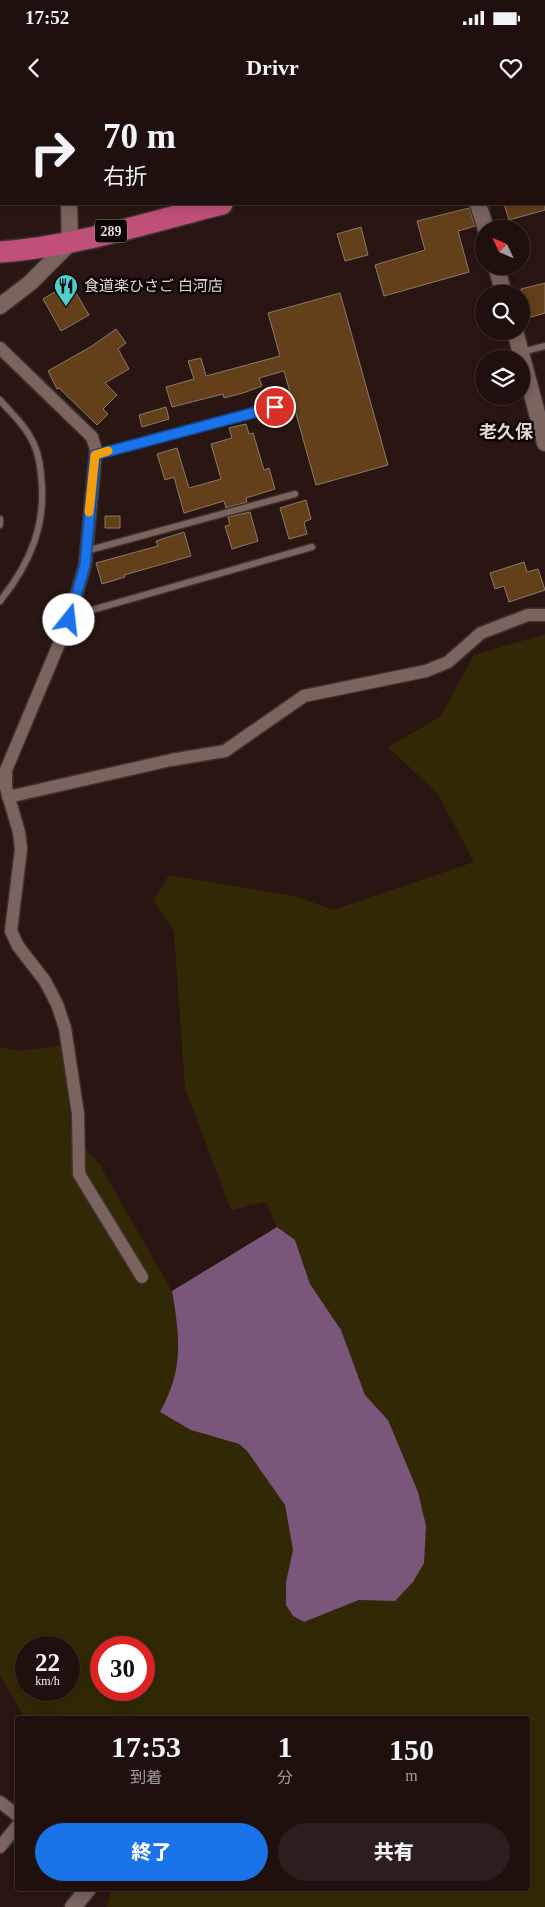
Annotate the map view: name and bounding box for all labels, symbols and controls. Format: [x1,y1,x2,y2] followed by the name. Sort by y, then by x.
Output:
[25,7,69,28] text: 17:52
[20,54,48,82] icon: back
[497,54,525,82] icon: heart
[246,55,299,80] text: Drivr
[103,117,176,156] text: 70 m
[20,120,85,185] icon: right
[103,164,147,189] text: 右折
[95,220,127,242] road number: 289
[475,220,530,275] north arrow
[475,220,530,405] map controls
[53,273,79,307] restaurant icon: 食道楽ひさご 白河店
[84,278,223,294] place label: 食道楽ひさご 白河店
[475,285,530,340] button: search
[475,350,530,405] button: layers
[254,386,296,428] pin
[261,393,289,421] icon: arrive
[479,422,534,442] district label: 老久保
[42,593,94,645] position arrow
[90,1636,155,1701] speed limit sign: 30
[35,1649,60,1676] text: 22
[35,1674,60,1688] text: km/h
[111,1730,181,1763] text: 17:53
[277,1730,292,1763] text: 1
[389,1733,434,1766] text: 150
[405,1767,418,1784] text: m
[130,1769,162,1786] text: 到着
[277,1769,293,1786] text: 分
[35,1823,268,1881] button: 終了
[278,1823,510,1881] button: 共有

